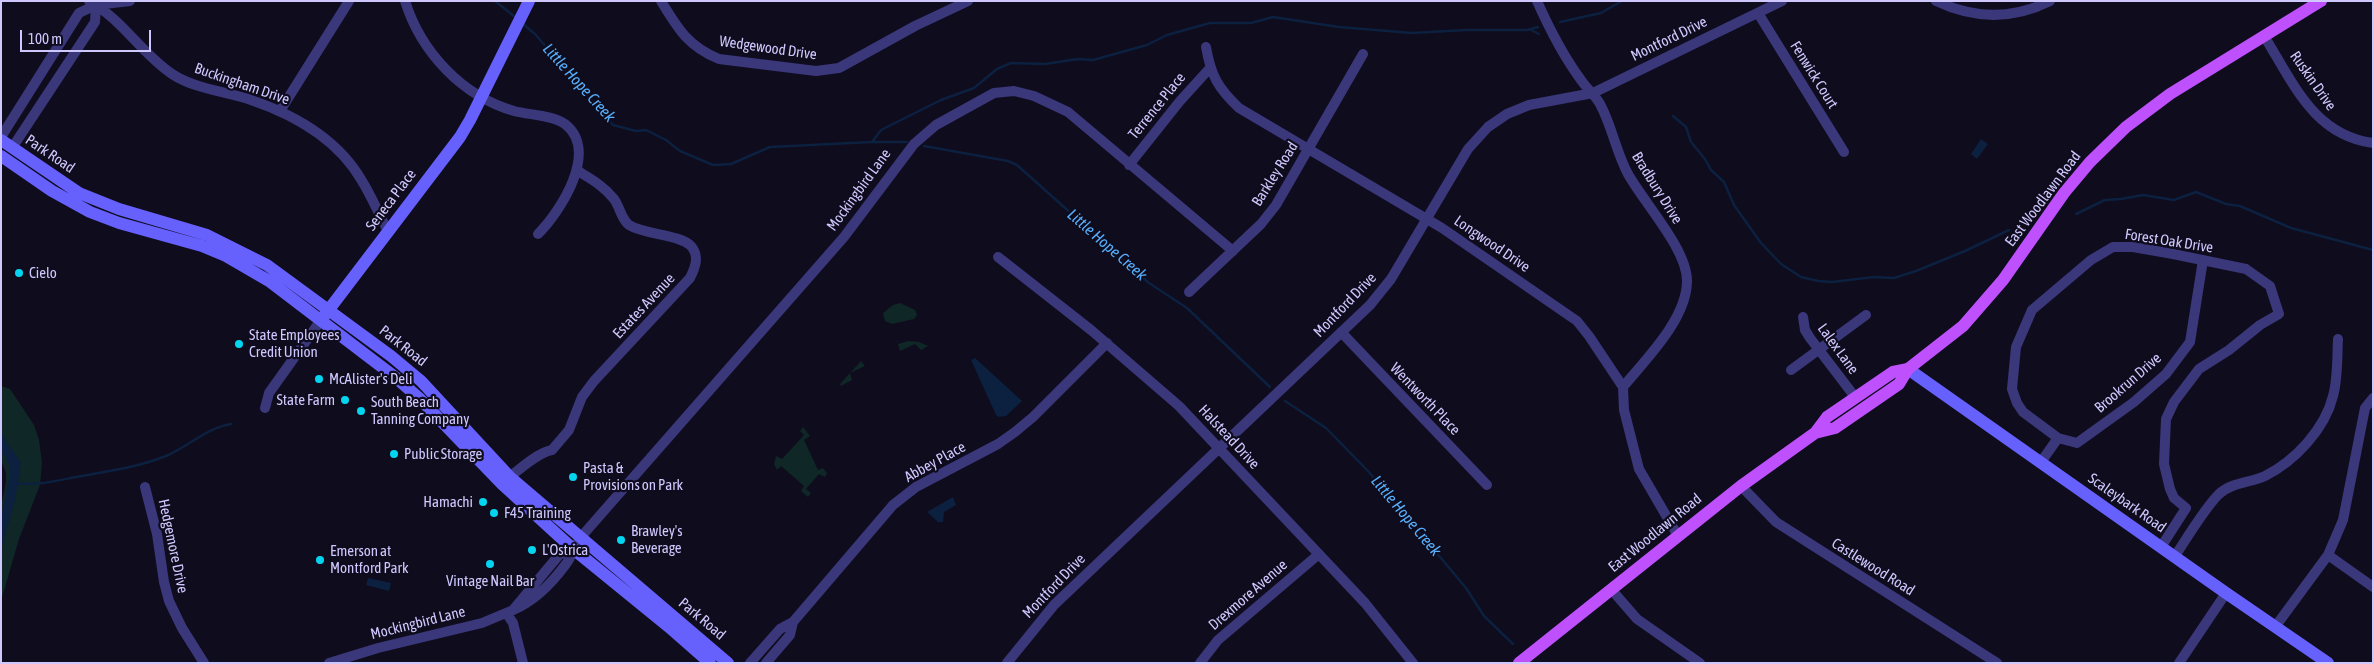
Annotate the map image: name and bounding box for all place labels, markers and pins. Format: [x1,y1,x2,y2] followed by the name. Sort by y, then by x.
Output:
[29,264,57,282] place label: Cielo
[13,267,25,279] marker: Cielo
[249,326,340,361] place label: State Employees Credit Union
[233,338,245,350] marker: State Employees Credit Union
[329,370,413,388] place label: McAlister's Deli
[313,373,325,385] marker: McAlister's Deli
[276,391,335,409] place label: State Farm
[371,393,469,428] place label: South Beach Tanning Company
[339,394,351,406] marker: State Farm
[355,405,367,417] marker: South Beach Tanning Company
[404,445,482,463] place label: Public Storage
[388,448,400,460] marker: Public Storage
[583,459,683,494] place label: Pasta & Provisions on Park
[567,471,579,483] marker: Pasta & Provisions on Park
[423,493,473,511] place label: Hamachi
[477,496,489,508] marker: Hamachi
[504,504,571,522] place label: F45 Training
[488,507,500,519] marker: F45 Training
[631,522,683,557] place label: Brawley's Beverage
[615,534,627,546] marker: Brawley's Beverage
[542,541,588,559] place label: L'Ostrica
[330,542,409,577] place label: Emerson at Montford Park
[526,544,538,556] marker: L'Ostrica
[314,554,326,566] marker: Emerson at Montford Park
[484,558,496,570] marker: Vintage Nail Bar
[446,572,534,590] place label: Vintage Nail Bar

